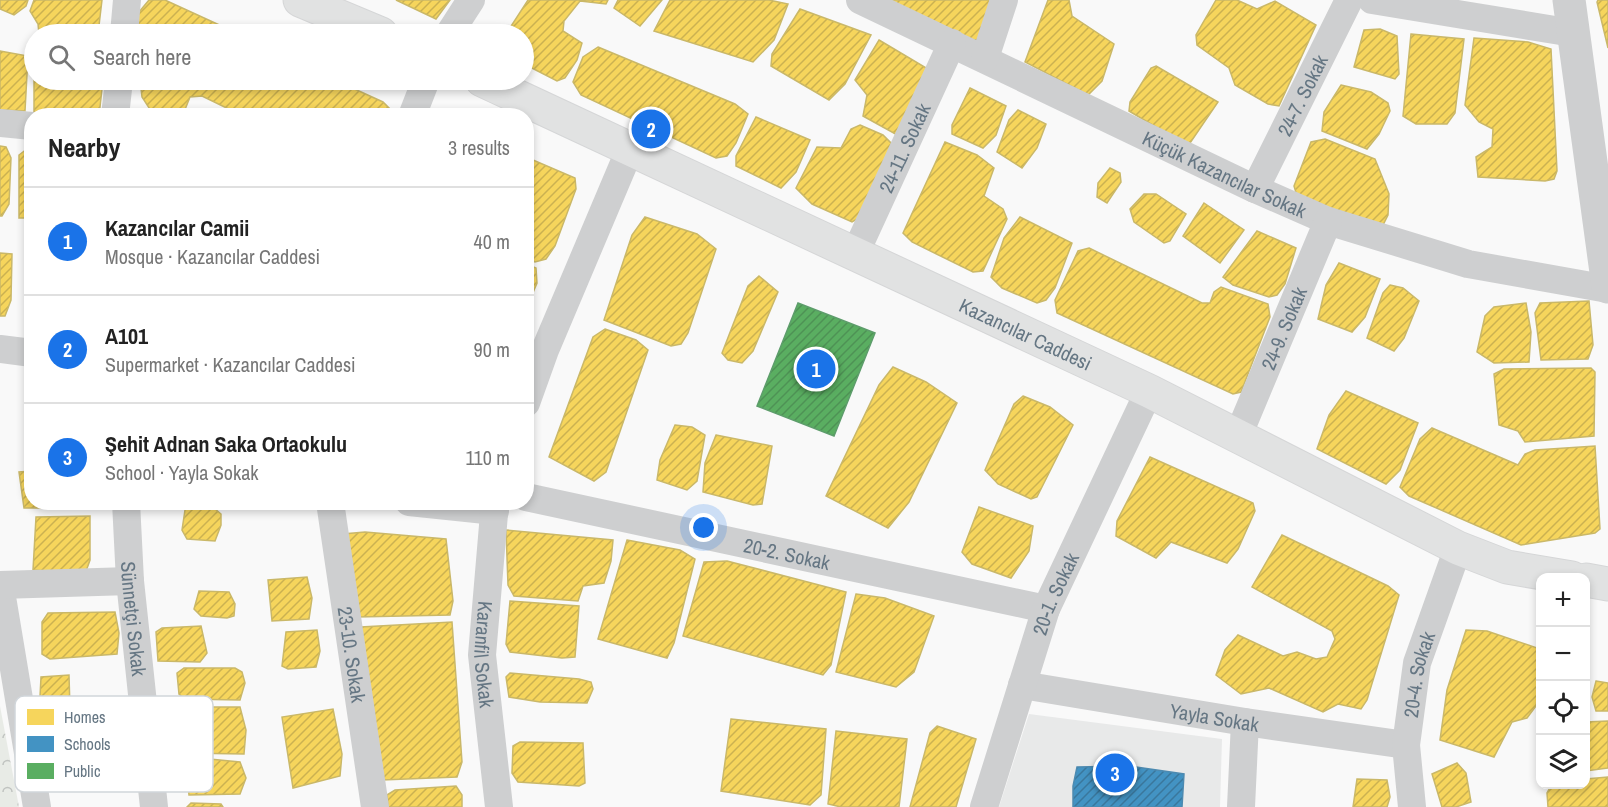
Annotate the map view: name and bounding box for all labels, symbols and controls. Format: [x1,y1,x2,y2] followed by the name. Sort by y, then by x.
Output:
[24,24,534,90] search box
[45,41,78,74] icon: search
[93,42,191,72] text: Search here
[1270,49,1334,140] street label: 24-7. Sokak
[872,98,936,197] street label: 24-11. Sokak
[632,106,670,152] pin: 2
[1138,124,1312,224] street label: Küçük Kazancılar Sokak
[48,130,120,165] text: Nearby
[448,134,510,161] text: 3 results
[105,213,249,243] text: Kazancılar Camii
[63,228,72,255] text: 1
[474,228,510,255] text: 40 m
[105,243,320,270] text: Mosque · Kazancılar Caddesi
[1254,282,1313,374] street label: 24-9. Sokak
[955,291,1096,376] street label: Kazancılar Caddesi
[105,321,148,351] text: A101
[63,336,72,363] text: 2
[474,336,510,363] text: 90 m
[796,346,836,392] pin: 1
[105,351,356,378] text: Supermarket · Kazancılar Caddesi
[105,429,347,459] text: Şehit Adnan Saka Ortaokulu
[63,444,72,471] text: 3
[466,444,510,471] text: 110 m
[105,459,259,486] text: School · Yayla Sokak
[689,513,718,542] your location
[741,531,833,576] street label: 20-2. Sokak
[1025,547,1085,638] street label: 20-1. Sokak
[116,561,154,678] street label: Sünnetçi Sokak
[1536,573,1590,789] map controls
[1536,573,1590,627] button: +
[468,600,501,710] street label: Karanfil Sokak
[332,605,373,705] street label: 23-10. Sokak
[1396,627,1441,719] street label: 20-4. Sokak
[1536,627,1590,681] button: −
[1536,681,1590,735] button: locate
[15,696,213,792] legend
[1168,696,1262,737] street label: Yayla Sokak
[64,706,106,728] text: Homes
[64,733,111,755] text: Schools
[1536,735,1590,789] button: layers
[1096,750,1134,796] pin: 3
[64,760,101,782] text: Public

